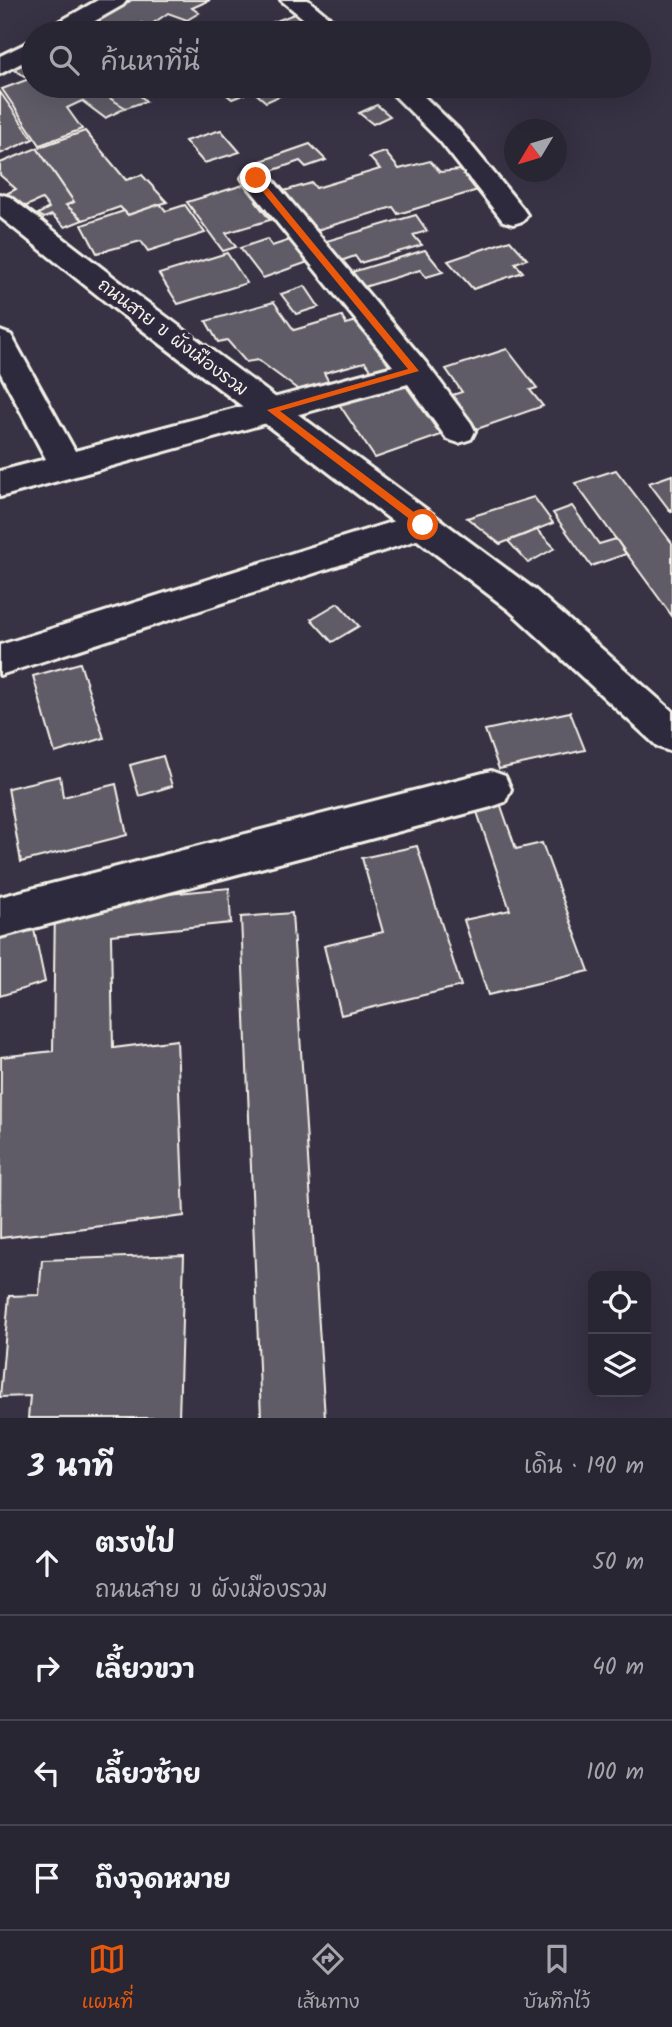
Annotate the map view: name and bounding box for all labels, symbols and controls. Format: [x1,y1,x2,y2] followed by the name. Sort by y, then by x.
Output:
[21,21,651,98] search box
[45,41,83,79] icon: search
[101,42,200,84] text: ค้นหาที่นี่
[504,119,567,182] north arrow
[240,162,271,193] route end
[91,272,254,405] street label: ถนนสาย ข ผังเมืองรวม
[407,509,438,540] route start
[588,1271,651,1397] map controls
[588,1271,651,1334] button: locate
[588,1334,651,1397] button: layers
[28,1444,114,1492] text: 3 นาที
[524,1449,644,1485] text: เดิน · 190 m
[95,1524,175,1566] text: ตรงไป
[28,1544,66,1582] icon: ahead
[593,1545,644,1581] text: 50 m
[95,1573,328,1609] text: ถนนสาย ข ผังเมืองรวม
[28,1649,66,1687] icon: right
[95,1650,195,1692] text: เลี้ยวขวา
[592,1650,644,1686] text: 40 m
[28,1754,66,1792] icon: left
[95,1755,201,1797] text: เลี้ยวซ้าย
[586,1755,644,1791] text: 100 m
[28,1859,66,1897] icon: arrive
[95,1860,231,1902] text: ถึงจุดหมาย
[82,1940,133,2018] tab: แผนที่
[297,1940,360,2018] tab: เส้นทาง
[523,1940,590,2018] tab: บันทึกไว้

